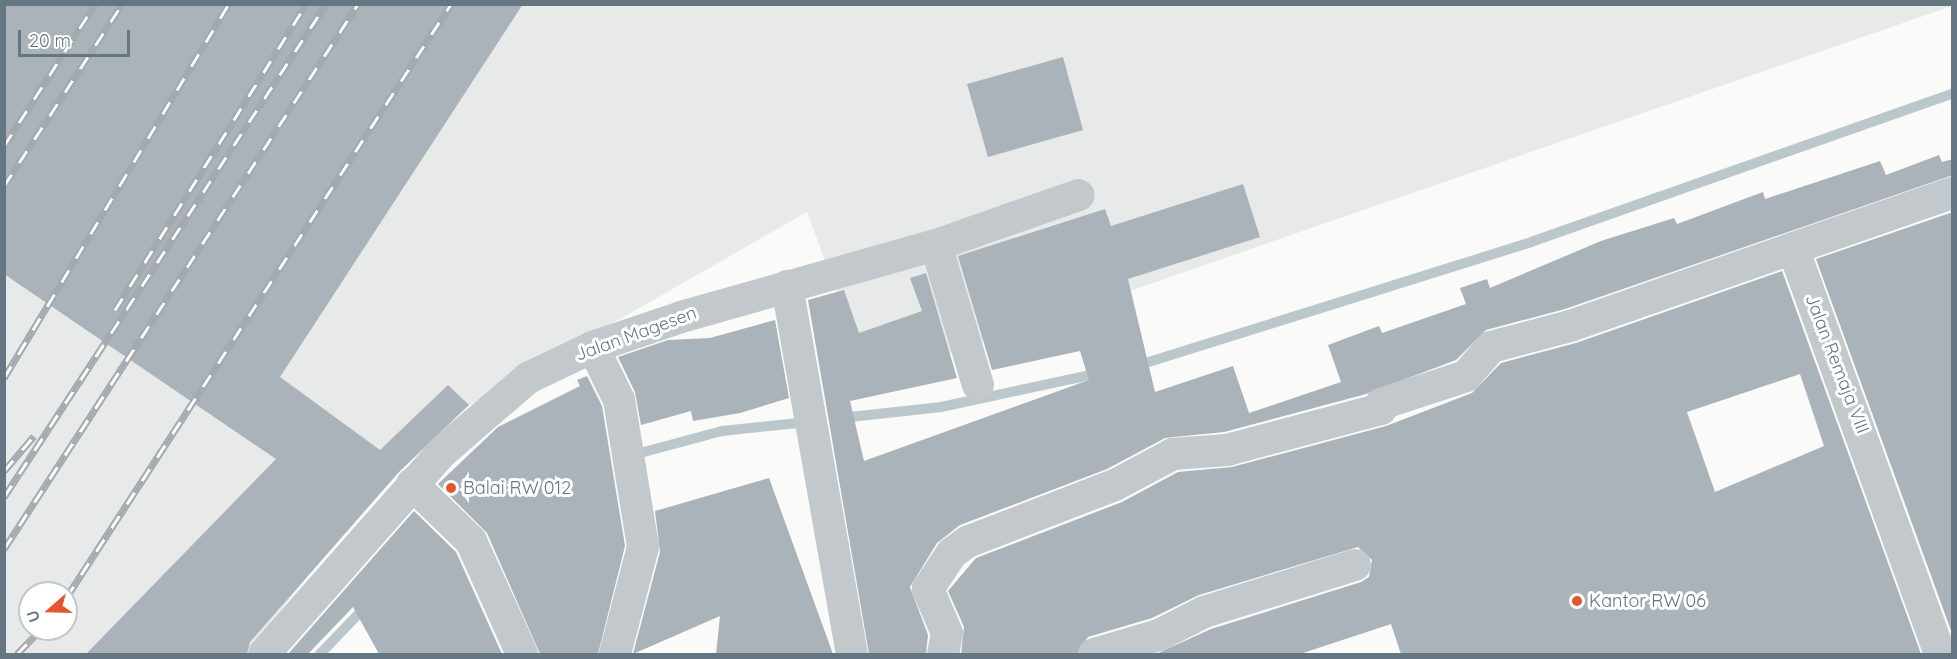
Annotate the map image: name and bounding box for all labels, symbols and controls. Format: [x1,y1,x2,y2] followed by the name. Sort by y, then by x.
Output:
[21,18,134,56] scale bar
[29,29,71,52] text: 20 m
[1801,291,1873,437] street label: Jalan Remaja VIII
[572,302,700,366] street label: Jalan Magesen
[463,477,571,499] place label: Balai RW 012
[444,481,458,495] marker: Balai RW 012
[18,581,78,641] north arrow
[1589,590,1706,612] place label: Kantor RW 06
[1570,594,1584,608] marker: Kantor RW 06
[22,608,44,625] text: U

